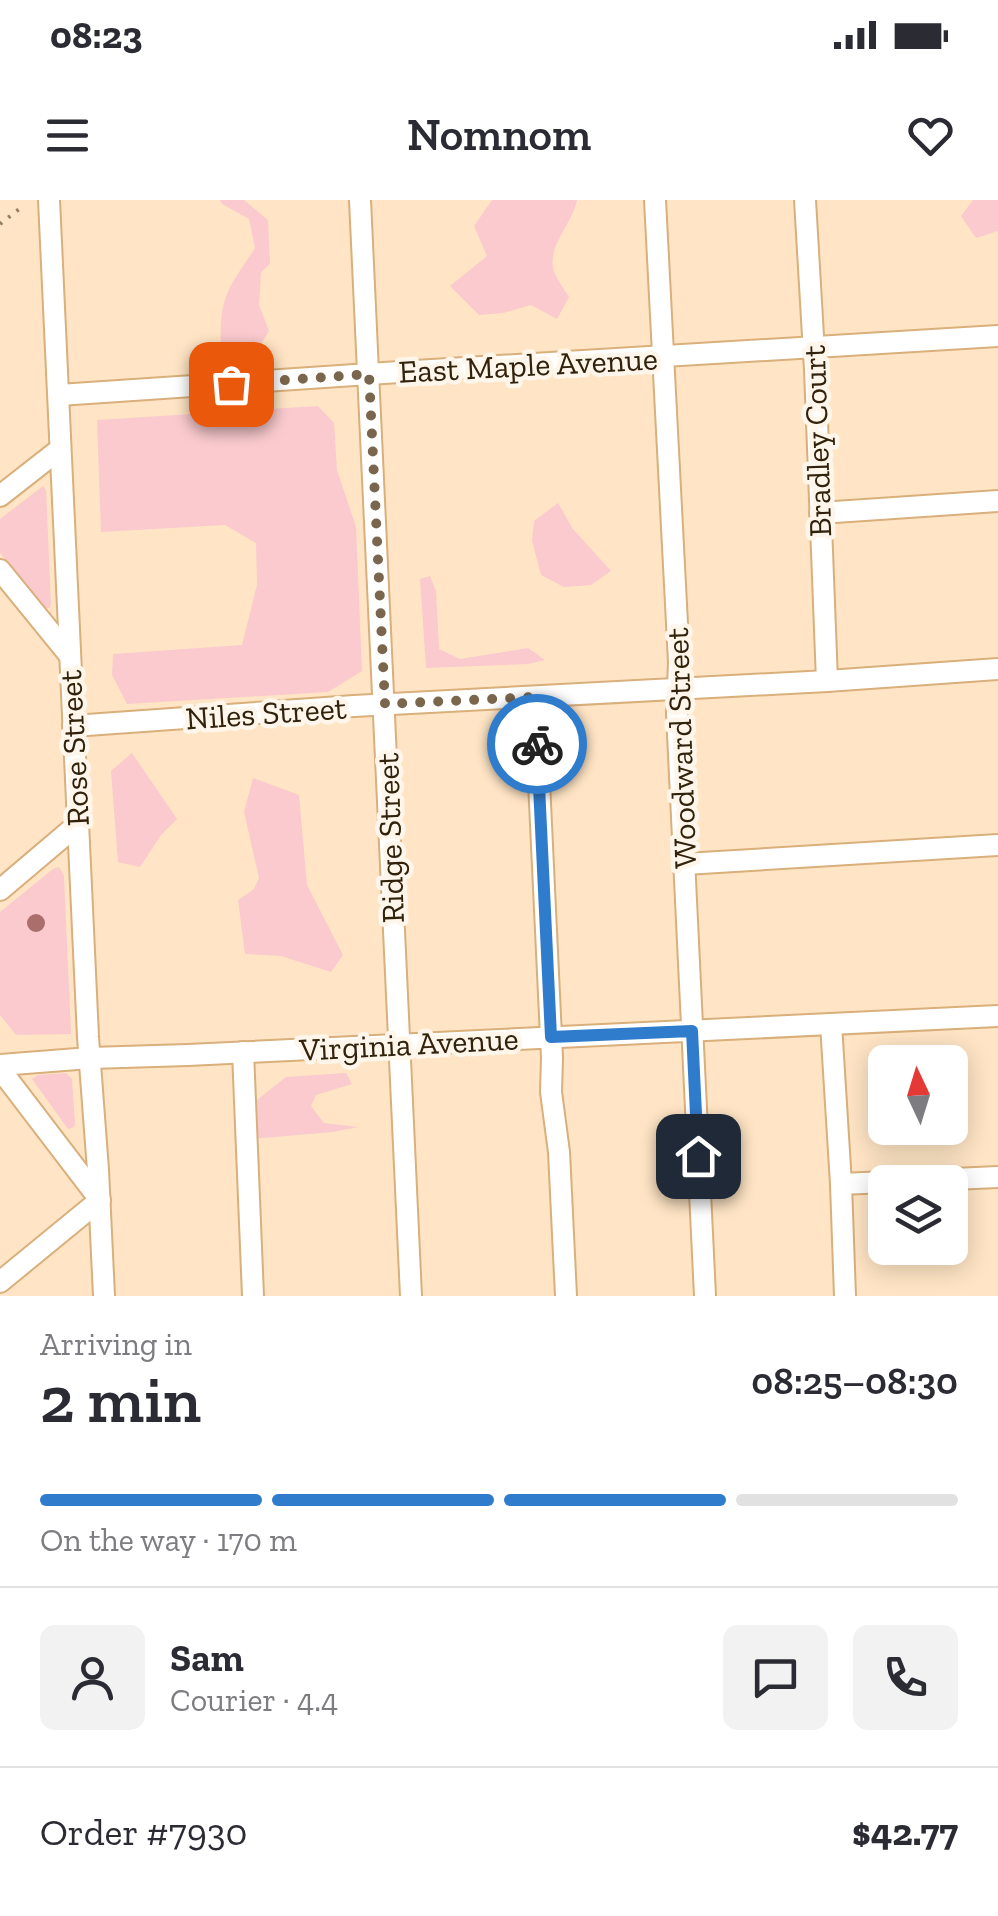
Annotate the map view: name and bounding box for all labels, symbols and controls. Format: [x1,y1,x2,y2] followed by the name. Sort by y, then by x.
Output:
[50,12,142,58] text: 08:23
[40,108,95,163] icon: menu
[407,108,591,162] text: Nomnom
[903,108,958,163] icon: heart
[397,339,659,391] street label: East Maple Avenue
[189,342,274,427] pin
[795,344,839,538] street label: Bradley Court
[204,357,259,412] icon: bag
[658,627,704,869] street label: Woodward Street
[51,669,97,827] street label: Rose Street
[184,688,348,738] street label: Niles Street
[487,694,587,794] courier
[510,717,565,772] icon: bike
[368,752,412,924] street label: Ridge Street
[297,1019,520,1069] street label: Virginia Avenue
[868,1045,968,1145] north arrow
[868,1045,968,1265] map controls
[656,1114,741,1199] pin
[671,1129,726,1184] icon: home
[868,1165,968,1265] button: layers
[40,1325,192,1363] text: Arriving in
[751,1358,958,1404] text: 08:25–08:30
[40,1361,201,1439] text: 2 min
[40,1521,297,1559] text: On the way · 170 m
[40,1625,145,1730] button: person
[723,1625,828,1730] button: chat
[853,1625,958,1730] button: phone
[170,1635,244,1681] text: Sam
[170,1681,338,1719] text: Courier · 4.4
[40,1809,247,1855] text: Order #7930
[852,1809,958,1855] text: $42.77

